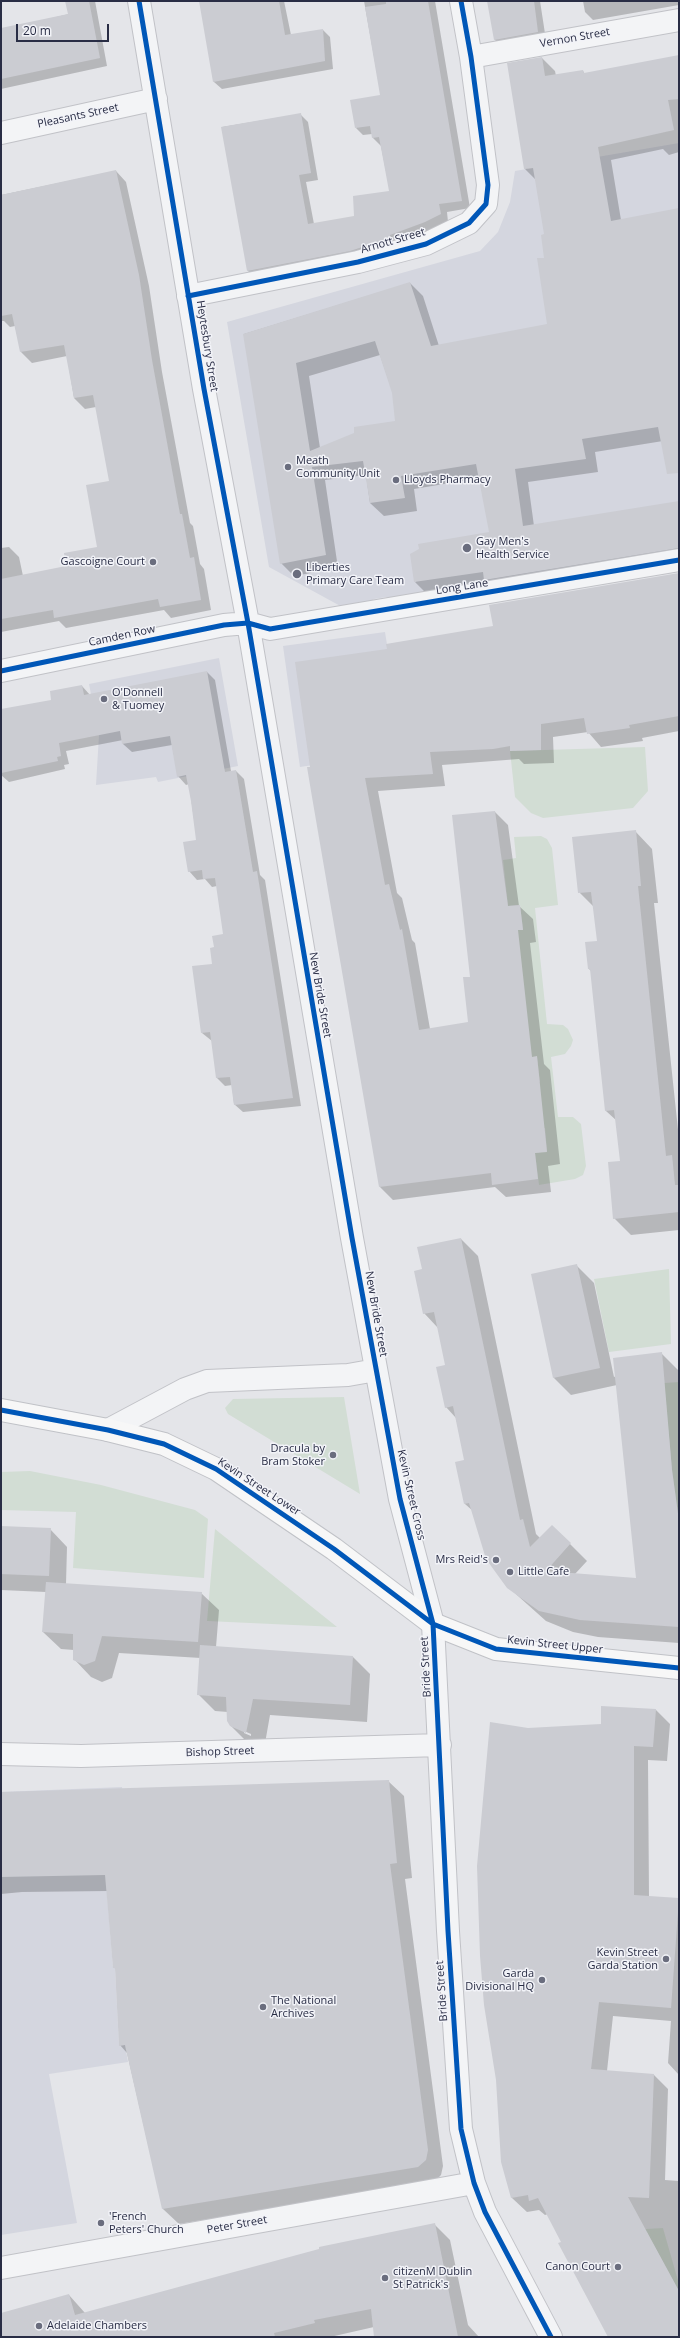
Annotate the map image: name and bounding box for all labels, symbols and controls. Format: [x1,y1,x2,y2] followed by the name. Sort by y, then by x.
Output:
[18,16,111,42] scale bar
[23,22,51,39] text: 20 m
[539,25,611,51] street label: Vernon Street
[36,101,120,131] street label: Pleasants Street
[359,226,427,256] street label: Arnott Street
[193,299,221,393] street label: Heytesbury Street
[296,454,380,480] place label: Meath Community Unit
[283,462,293,472] marker: Meath Community Unit
[404,473,491,487] place label: Lloyds Pharmacy
[391,475,401,485] marker: Lloyds Pharmacy
[476,535,549,561] place label: Gay Men's Health Service
[461,542,473,554] marker: Gay Men's Health Service
[61,555,145,569] place label: Gascoigne Court
[148,557,158,567] marker: Gascoigne Court
[306,561,404,587] place label: Liberties Primary Care Team
[291,568,303,580] marker: Liberties Primary Care Team
[435,576,489,598] street label: Long Lane
[88,623,156,649] street label: Camden Row
[112,686,164,712] place label: O'Donnell & Tuomey
[99,694,109,704] marker: O'Donnell & Tuomey
[306,951,334,1039] street label: New Bride Street
[362,1270,390,1358] street label: New Bride Street
[261,1442,325,1468] place label: Dracula by Bram Stoker
[394,1448,428,1542] street label: Kevin Street Cross
[328,1450,338,1460] marker: Dracula by Bram Stoker
[215,1455,303,1519] street label: Kevin Street Lower
[435,1553,488,1567] place label: Mrs Reid's
[491,1555,501,1565] marker: Mrs Reid's
[518,1565,569,1579] place label: Little Cafe
[505,1567,515,1577] marker: Little Cafe
[506,1633,604,1657] street label: Kevin Street Upper
[418,1636,434,1698] street label: Bride Street
[185,1744,255,1760] street label: Bishop Street
[588,1946,658,1972] place label: Kevin Street Garda Station
[661,1954,671,1964] marker: Kevin Street Garda Station
[433,1960,451,2022] street label: Bride Street
[465,1967,534,1993] place label: Garda Divisional HQ
[537,1975,547,1985] marker: Garda Divisional HQ
[271,1994,336,2020] place label: The National Archives
[258,2002,268,2012] marker: The National Archives
[109,2210,184,2236] place label: 'French Peters' Church
[206,2213,268,2237] street label: Peter Street
[96,2218,106,2228] marker: 'French Peters' Church
[545,2260,610,2274] place label: Canon Court
[613,2262,623,2272] marker: Canon Court
[393,2265,472,2291] place label: citizenM Dublin St Patrick's
[380,2273,390,2283] marker: citizenM Dublin St Patrick's
[47,2319,147,2333] place label: Adelaide Chambers
[34,2321,44,2331] marker: Adelaide Chambers

